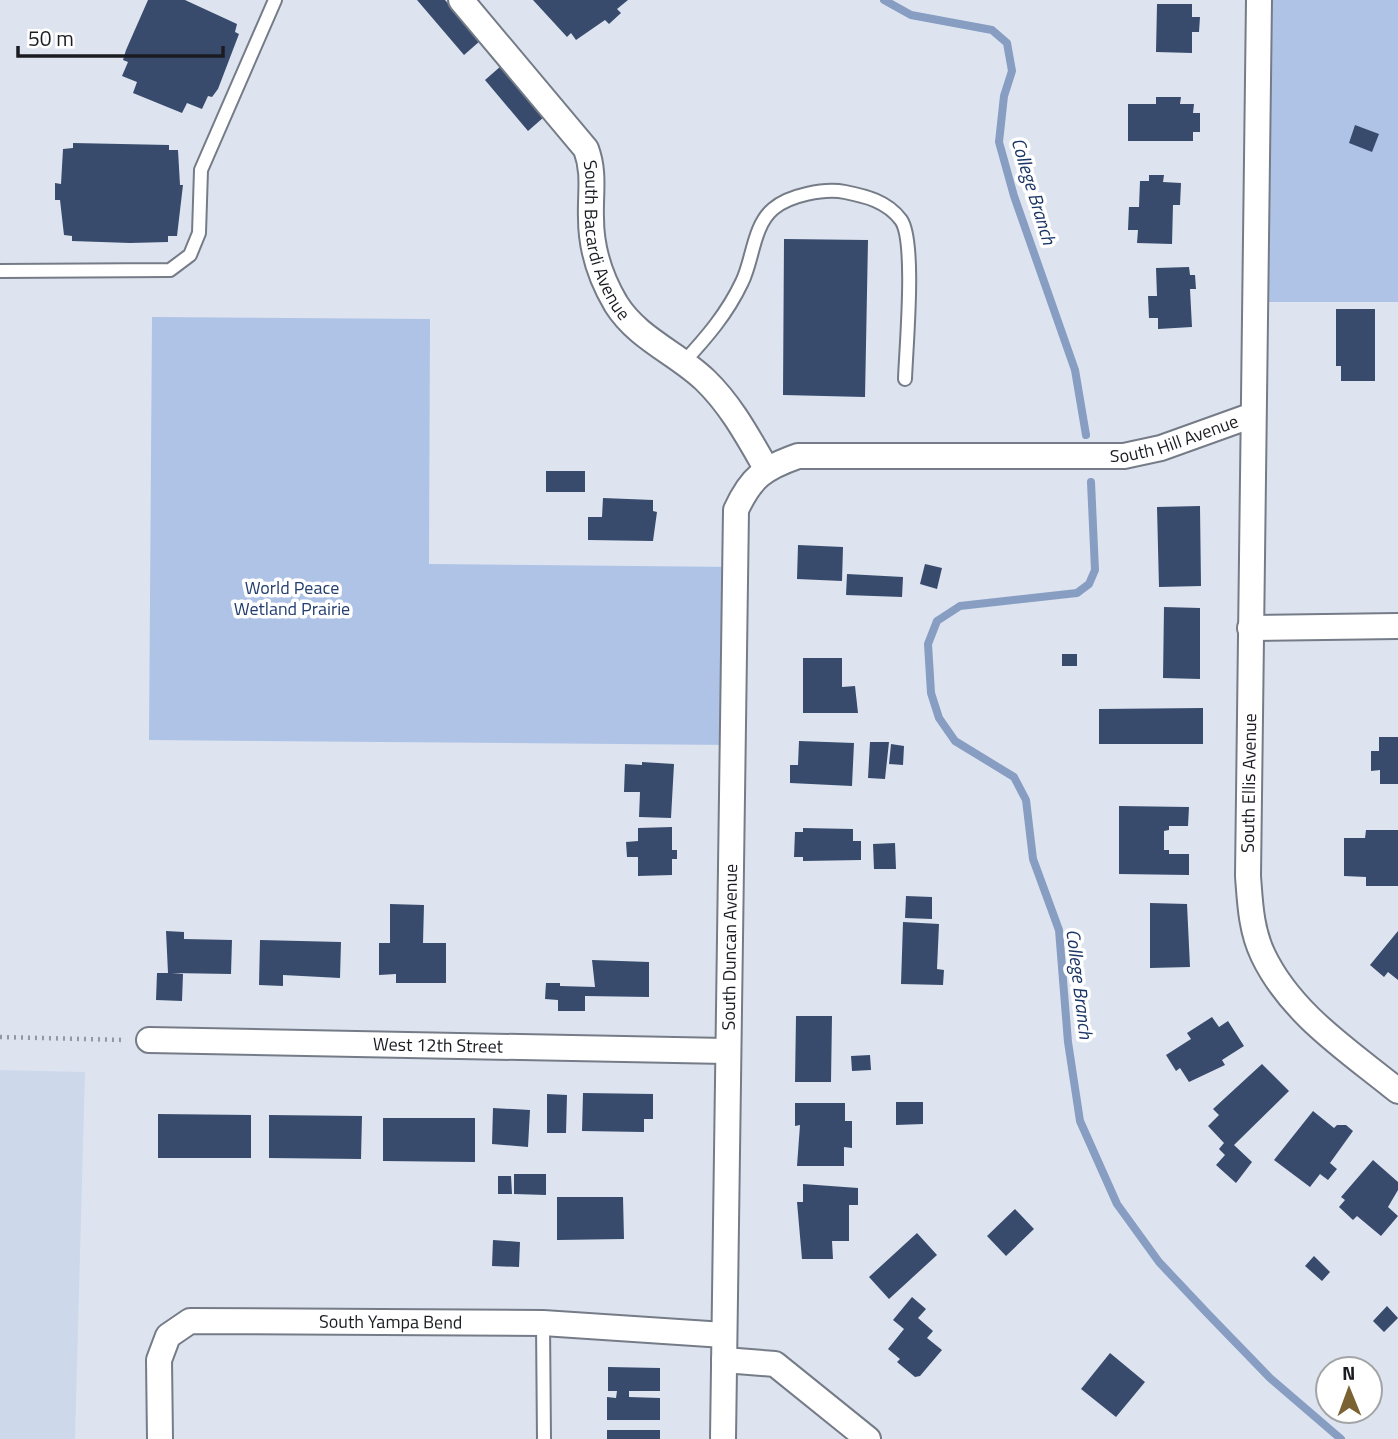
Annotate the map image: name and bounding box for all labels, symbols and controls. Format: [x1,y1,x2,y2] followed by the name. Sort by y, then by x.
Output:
[18,14,222,58] scale bar
[28,22,74,54] text: 50 m
[1004,134,1065,248] water label: College Branch
[577,158,637,326] street label: South Bacardi Avenue
[1110,407,1242,470] street label: South Hill Avenue
[234,574,350,622] park label: World Peace Wetland Prairie
[1234,713,1263,853] street label: South Ellis Avenue
[715,864,744,1030] street label: South Duncan Avenue
[1059,927,1102,1041] water label: College Branch
[373,1030,504,1060] street label: West 12th Street
[319,1308,462,1336] street label: South Yampa Bend
[1314,1355,1384,1425] north arrow
[1342,1358,1356,1387] text: N

